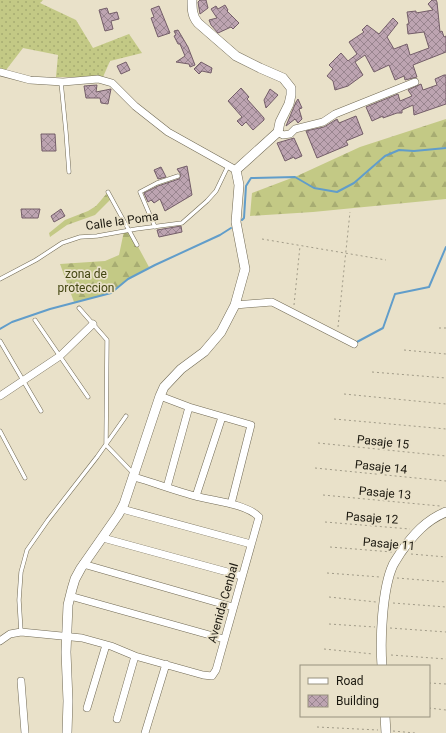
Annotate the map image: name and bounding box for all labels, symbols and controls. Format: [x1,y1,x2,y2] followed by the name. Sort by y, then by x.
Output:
[85,209,159,233] street label: Calle la Poma
[58,267,114,295] park label: zona de proteccion
[356,432,410,452] street label: Pasaje 15
[354,457,408,477] street label: Pasaje 14
[358,484,412,502] street label: Pasaje 13
[345,509,399,527] street label: Pasaje 12
[362,535,416,553] street label: Pasaje 11
[205,561,241,645] street label: Avenida Cenbal
[300,665,430,717] legend
[336,674,364,688] text: Road
[336,694,379,708] text: Building

